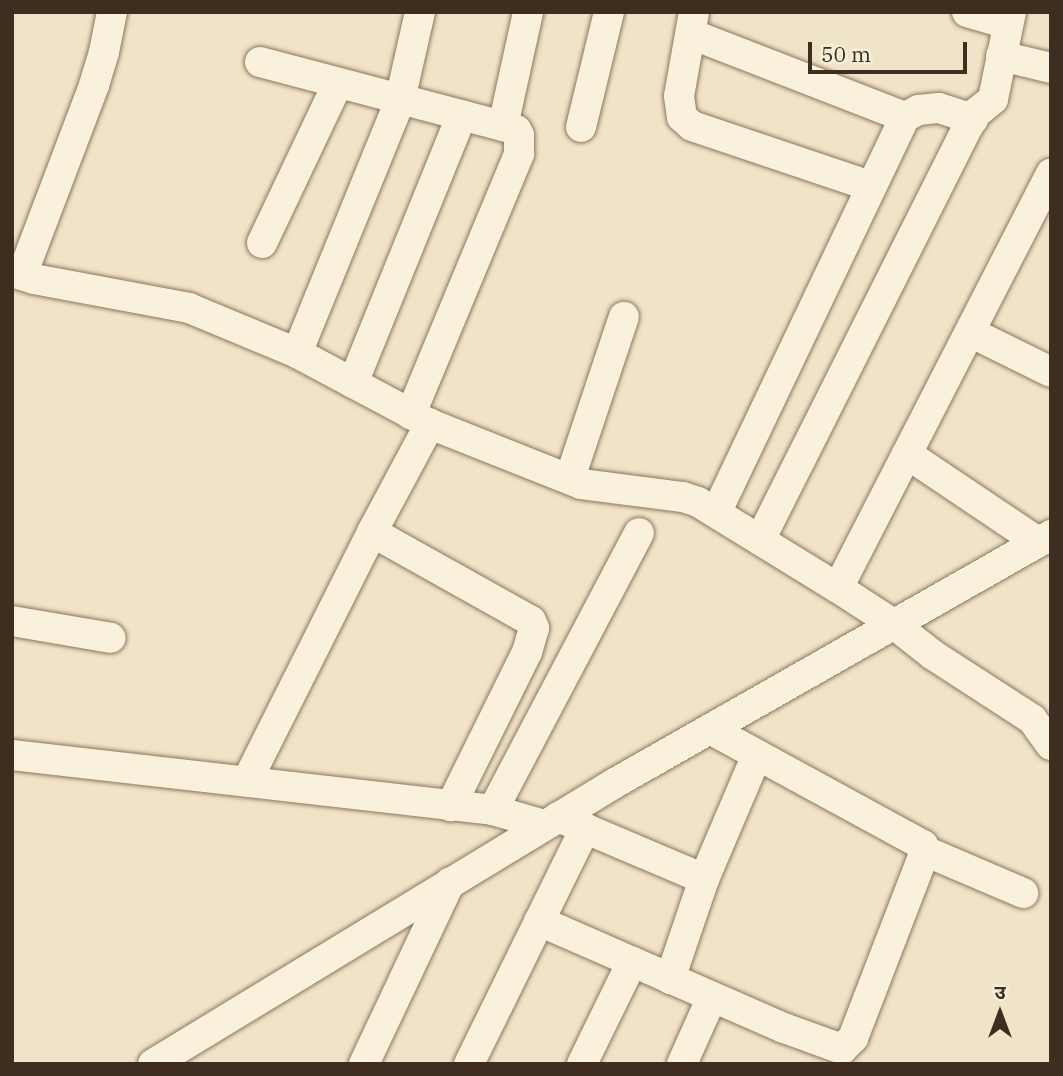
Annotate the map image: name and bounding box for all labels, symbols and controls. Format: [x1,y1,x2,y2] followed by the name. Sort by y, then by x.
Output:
[811,28,970,72] scale bar
[821,40,871,68] text: 50 m
[965,978,1035,1048] north arrow
[994,980,1006,1004] text: उ

